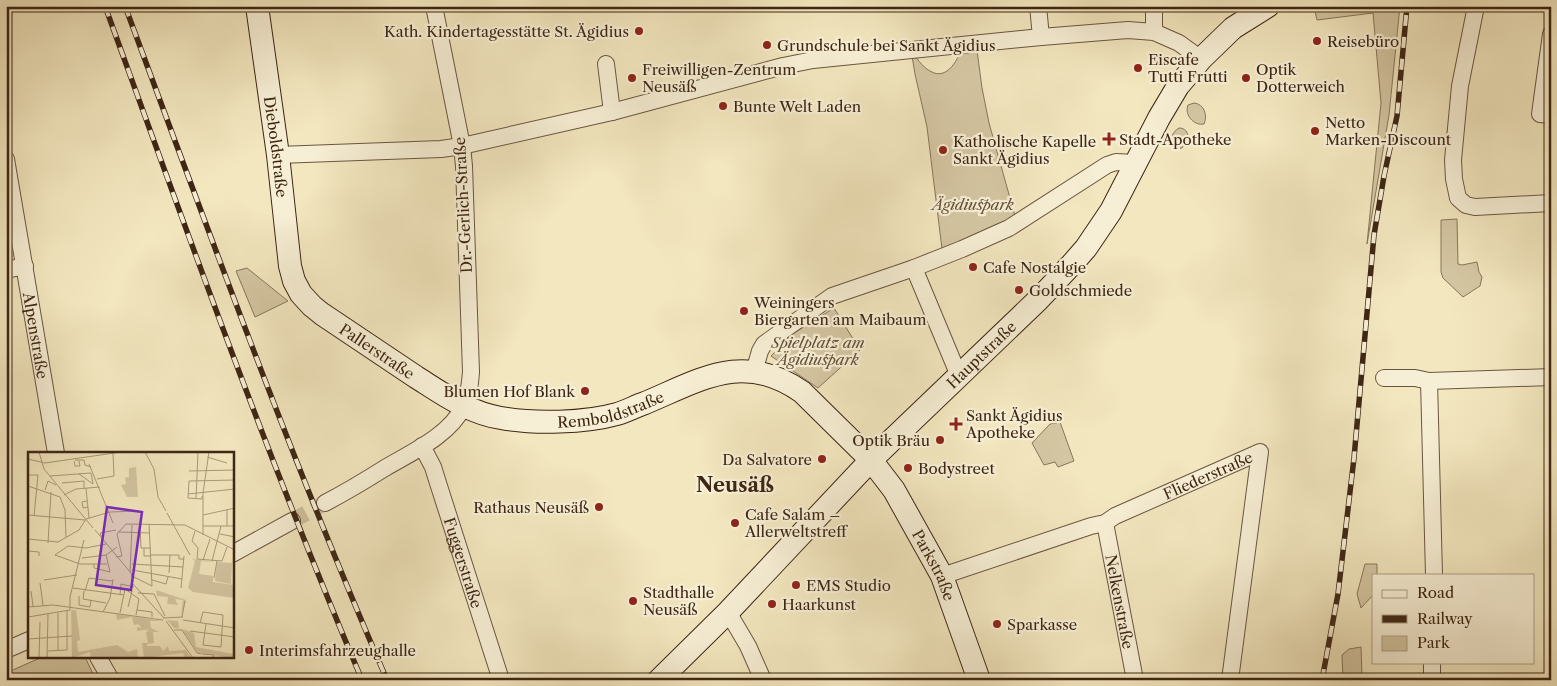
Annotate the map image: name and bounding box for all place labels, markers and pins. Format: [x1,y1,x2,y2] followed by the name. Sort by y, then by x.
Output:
[384,22,629,41] place label: Kath. Kindertagesstätte St. Ägidius
[633,25,645,37] marker: Kath. Kindertagesstätte St. Ägidius
[1327,32,1399,51] place label: Reisebüro
[1311,35,1323,47] marker: Reisebüro
[777,36,996,55] place label: Grundschule bei Sankt Ägidius
[761,39,773,51] marker: Grundschule bei Sankt Ägidius
[1148,50,1228,86] place label: Eiscafe Tutti Frutti
[642,60,796,96] place label: Freiwilligen-Zentrum Neusäß
[1256,60,1346,96] place label: Optik Dotterweich
[1132,62,1144,74] marker: Eiscafe Tutti Frutti
[626,72,638,84] marker: Freiwilligen-Zentrum Neusäß
[1240,72,1252,84] marker: Optik Dotterweich
[733,97,862,116] place label: Bunte Welt Laden
[717,100,729,112] marker: Bunte Welt Laden
[1325,113,1452,149] place label: Netto Marken-Discount
[1309,125,1321,137] marker: Netto Marken-Discount
[1119,130,1231,149] place label: Stadt-Apotheke
[953,132,1096,168] place label: Katholische Kapelle Sankt Ägidius
[1103,133,1115,145] marker: Stadt-Apotheke
[937,144,949,156] marker: Katholische Kapelle Sankt Ägidius
[983,258,1086,277] place label: Cafe Nostalgie
[967,261,979,273] marker: Cafe Nostalgie
[1029,281,1132,300] place label: Goldschmiede
[1013,284,1025,296] marker: Goldschmiede
[753,293,926,329] place label: Weiningers Biergarten am Maibaum
[738,305,750,317] marker: Weiningers Biergarten am Maibaum
[443,382,576,401] place label: Blumen Hof Blank
[579,385,591,397] marker: Blumen Hof Blank
[965,406,1063,442] place label: Sankt Ägidius Apotheke
[950,418,962,430] marker: Sankt Ägidius Apotheke
[852,431,930,450] place label: Optik Bräu
[934,434,946,446] marker: Optik Bräu
[722,450,812,469] place label: Da Salvatore
[816,453,828,465] marker: Da Salvatore
[918,459,995,478] place label: Bodystreet
[902,462,914,474] marker: Bodystreet
[473,498,590,517] place label: Rathaus Neusäß
[593,501,605,513] marker: Rathaus Neusäß
[744,505,848,541] place label: Cafe Salam – Allerweltstreff
[729,517,741,529] marker: Cafe Salam – Allerweltstreff
[806,576,891,595] place label: EMS Studio
[790,579,802,591] marker: EMS Studio
[643,583,714,619] place label: Stadthalle Neusäß
[627,595,639,607] marker: Stadthalle Neusäß
[782,595,857,614] place label: Haarkunst
[766,598,778,610] marker: Haarkunst
[1007,615,1077,634] place label: Sparkasse
[991,618,1003,630] marker: Sparkasse
[259,641,416,660] place label: Interimsfahrzeughalle
[243,644,255,656] marker: Interimsfahrzeughalle

